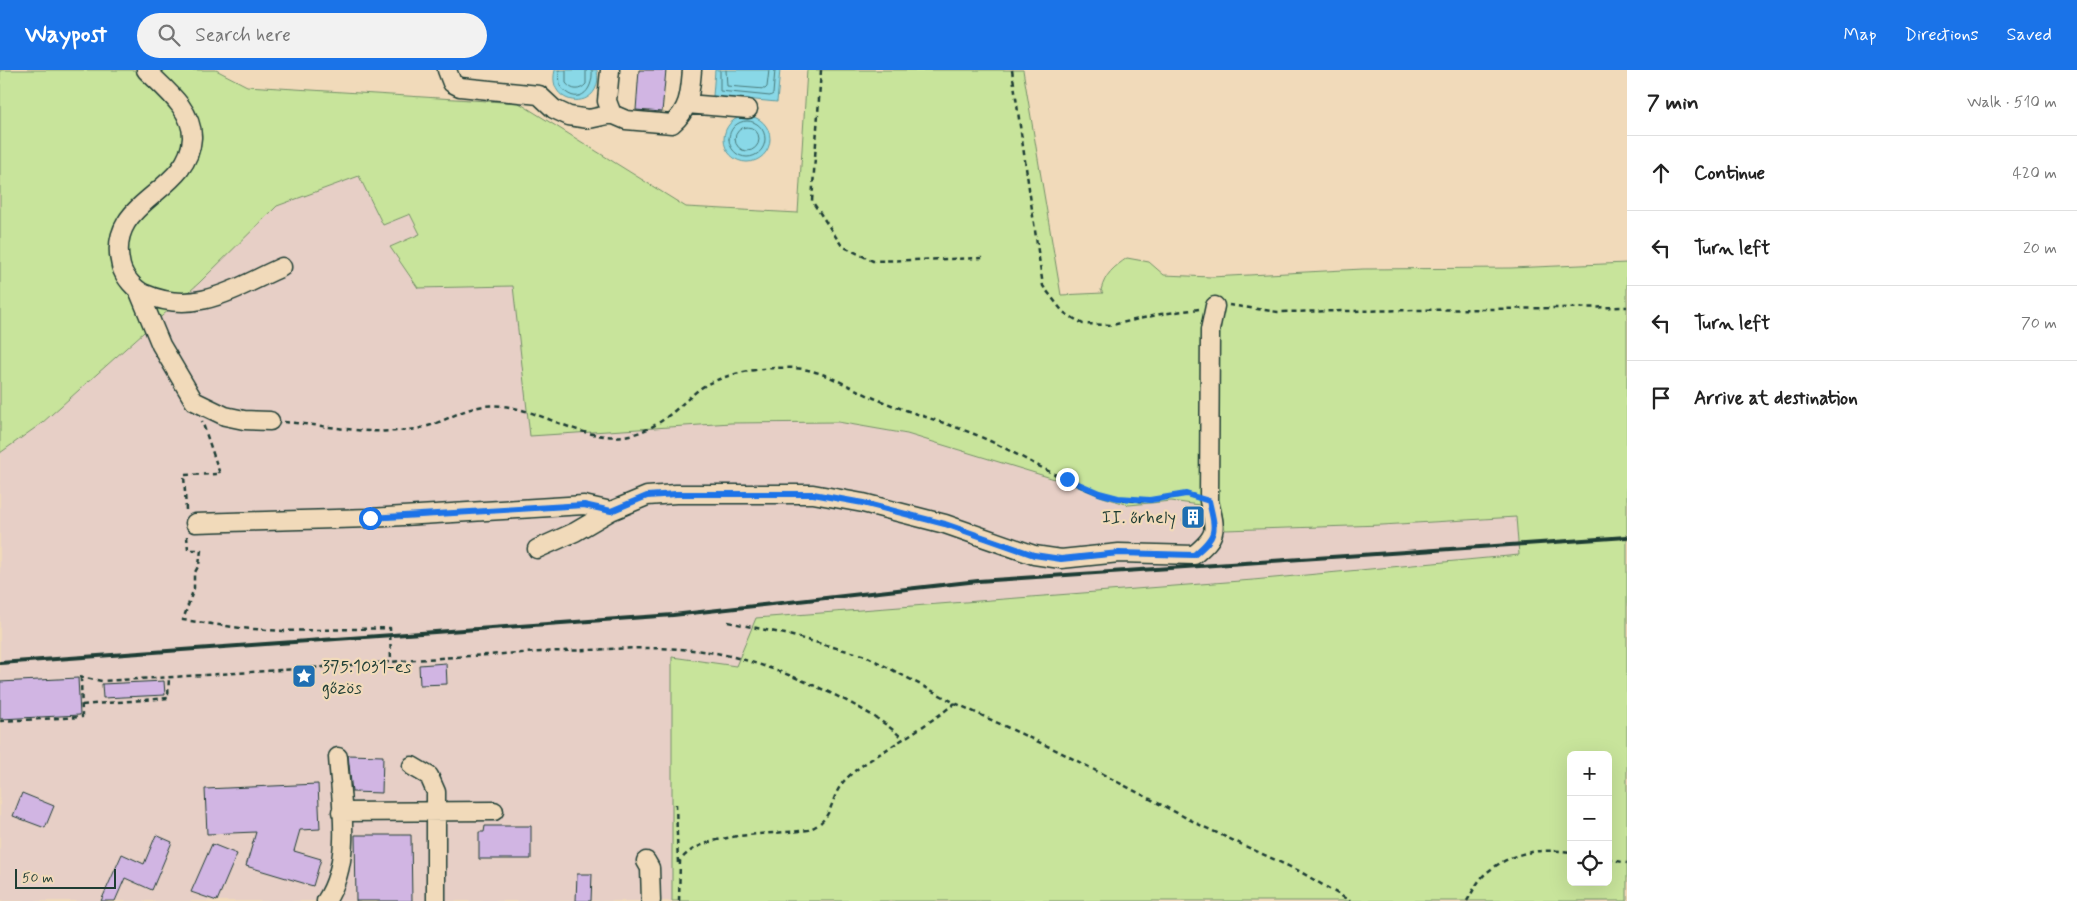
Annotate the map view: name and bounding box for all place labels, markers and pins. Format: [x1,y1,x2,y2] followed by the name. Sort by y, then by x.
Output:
[1180,504,1206,530] building icon: II. őrhely
[1102,506,1176,530] place label: II. őrhely
[322,655,412,700] place label: 375.1031-es gőzös
[291,663,317,689] place icon: 375.1031-es gőzös

